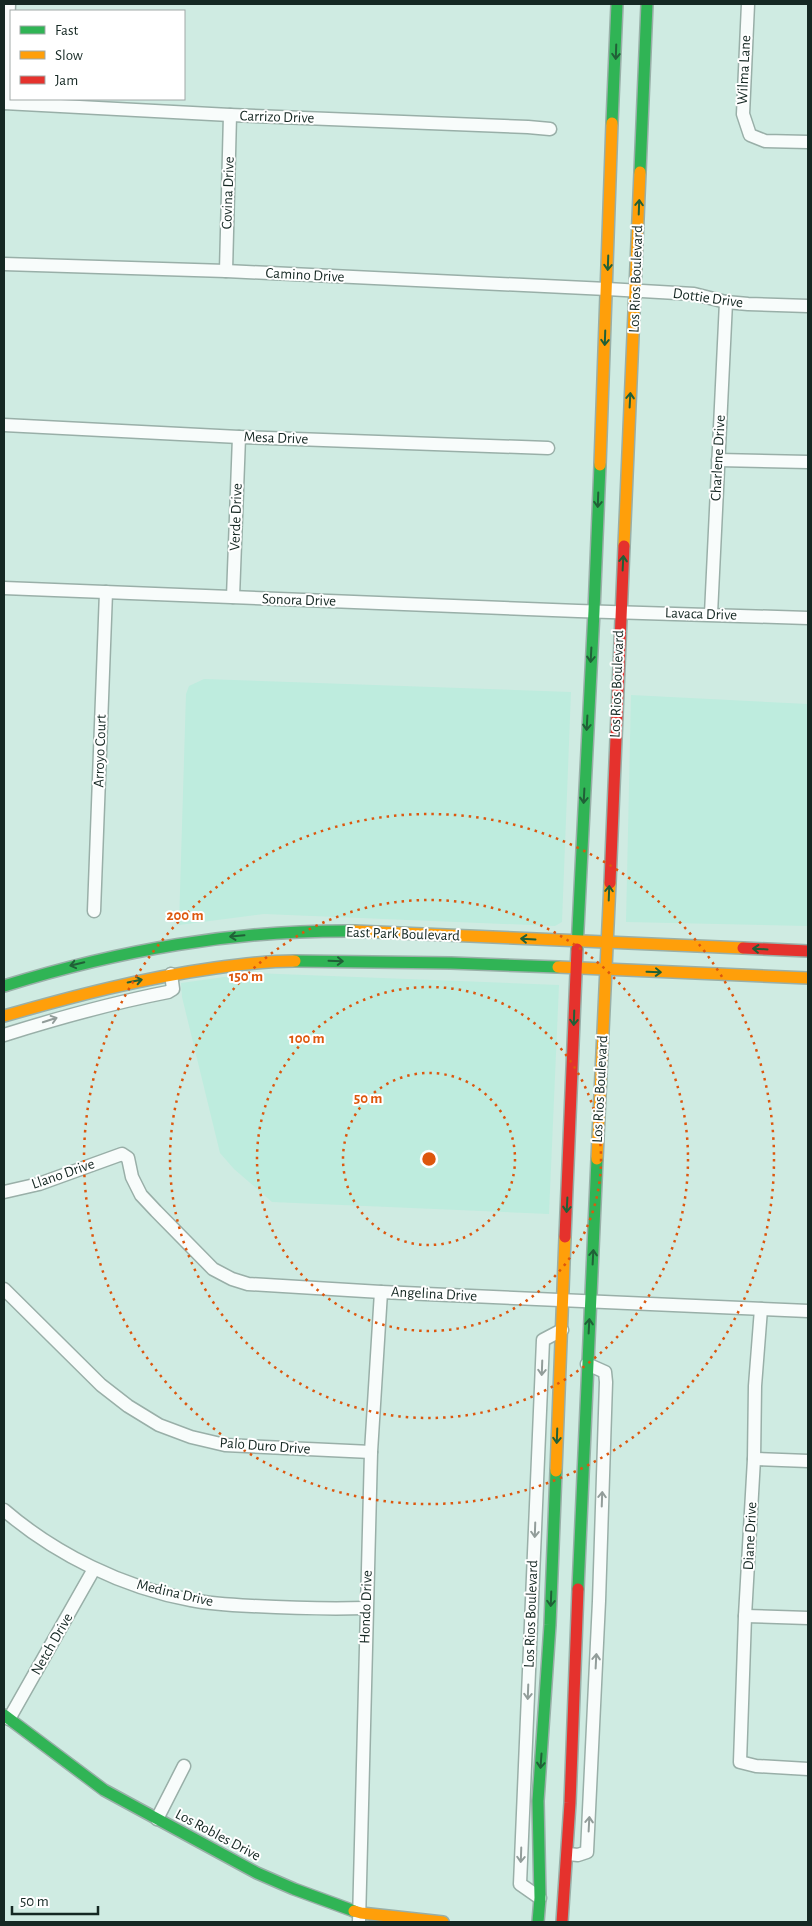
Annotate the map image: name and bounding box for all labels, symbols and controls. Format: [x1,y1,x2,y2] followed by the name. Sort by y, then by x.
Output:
[10,10,185,100] legend
[55,23,79,38] text: Fast
[735,35,753,105] street label: Wilma Lane
[611,44,620,60] one-way arrow
[55,48,83,63] text: Slow
[55,73,78,88] text: Jam
[239,108,315,126] street label: Carrizo Drive
[219,156,237,230] street label: Covina Drive
[634,199,643,215] one-way arrow
[627,225,645,333] street label: Los Rios Boulevard
[603,254,613,271] one-way arrow
[265,265,345,285] street label: Camino Drive
[672,286,744,310] street label: Dottie Drive
[600,329,610,345] one-way arrow
[626,393,635,409] one-way arrow
[708,414,728,501] street label: Charlene Drive
[243,429,309,447] street label: Mesa Drive
[227,483,245,551] street label: Verde Drive
[594,492,603,508] one-way arrow
[618,555,627,571] one-way arrow
[262,591,336,609] street label: Sonora Drive
[665,605,737,623] street label: Lavaca Drive
[608,630,626,738] street label: Los Rios Boulevard
[587,647,596,663] one-way arrow
[91,714,109,788] street label: Arroyo Court
[583,715,592,731] one-way arrow
[579,788,588,804] one-way arrow
[604,886,614,902] one-way arrow
[166,908,204,923] text: 200 m
[346,925,460,943] street label: East Park Boulevard
[229,931,245,940] one-way arrow
[521,934,537,943] one-way arrow
[752,944,768,953] one-way arrow
[328,956,344,965] one-way arrow
[69,960,85,969] one-way arrow
[646,968,662,977] one-way arrow
[229,969,263,984] text: 150 m
[127,976,143,985] one-way arrow
[570,1009,579,1025] one-way arrow
[42,1015,58,1024] one-way arrow
[289,1031,325,1046] text: 100 m
[590,1035,610,1143] street label: Los Rios Boulevard
[354,1091,382,1106] text: 50 m
[420,1150,438,1168] centre of rings
[30,1156,96,1192] street label: Llano Drive
[563,1197,572,1213] one-way arrow
[588,1250,597,1266] one-way arrow
[391,1284,477,1304] street label: Angelina Drive
[584,1318,593,1334] one-way arrow
[537,1359,546,1375] one-way arrow
[553,1428,562,1444] one-way arrow
[219,1435,311,1457] street label: Palo Duro Drive
[597,1491,607,1508] one-way arrow
[741,1501,759,1571] street label: Diane Drive
[530,1522,539,1538] one-way arrow
[522,1560,540,1668] street label: Los Rios Boulevard
[357,1570,375,1644] street label: Hondo Drive
[135,1577,215,1609] street label: Medina Drive
[546,1590,556,1606] one-way arrow
[28,1610,76,1677] street label: Netch Drive
[591,1654,601,1670] one-way arrow
[523,1684,532,1700] one-way arrow
[536,1752,545,1768] one-way arrow
[173,1806,263,1864] street label: Los Robles Drive
[584,1816,593,1832] one-way arrow
[516,1846,525,1862] one-way arrow
[12,1884,99,1916] scale bar
[20,1894,49,1909] text: 50 m

